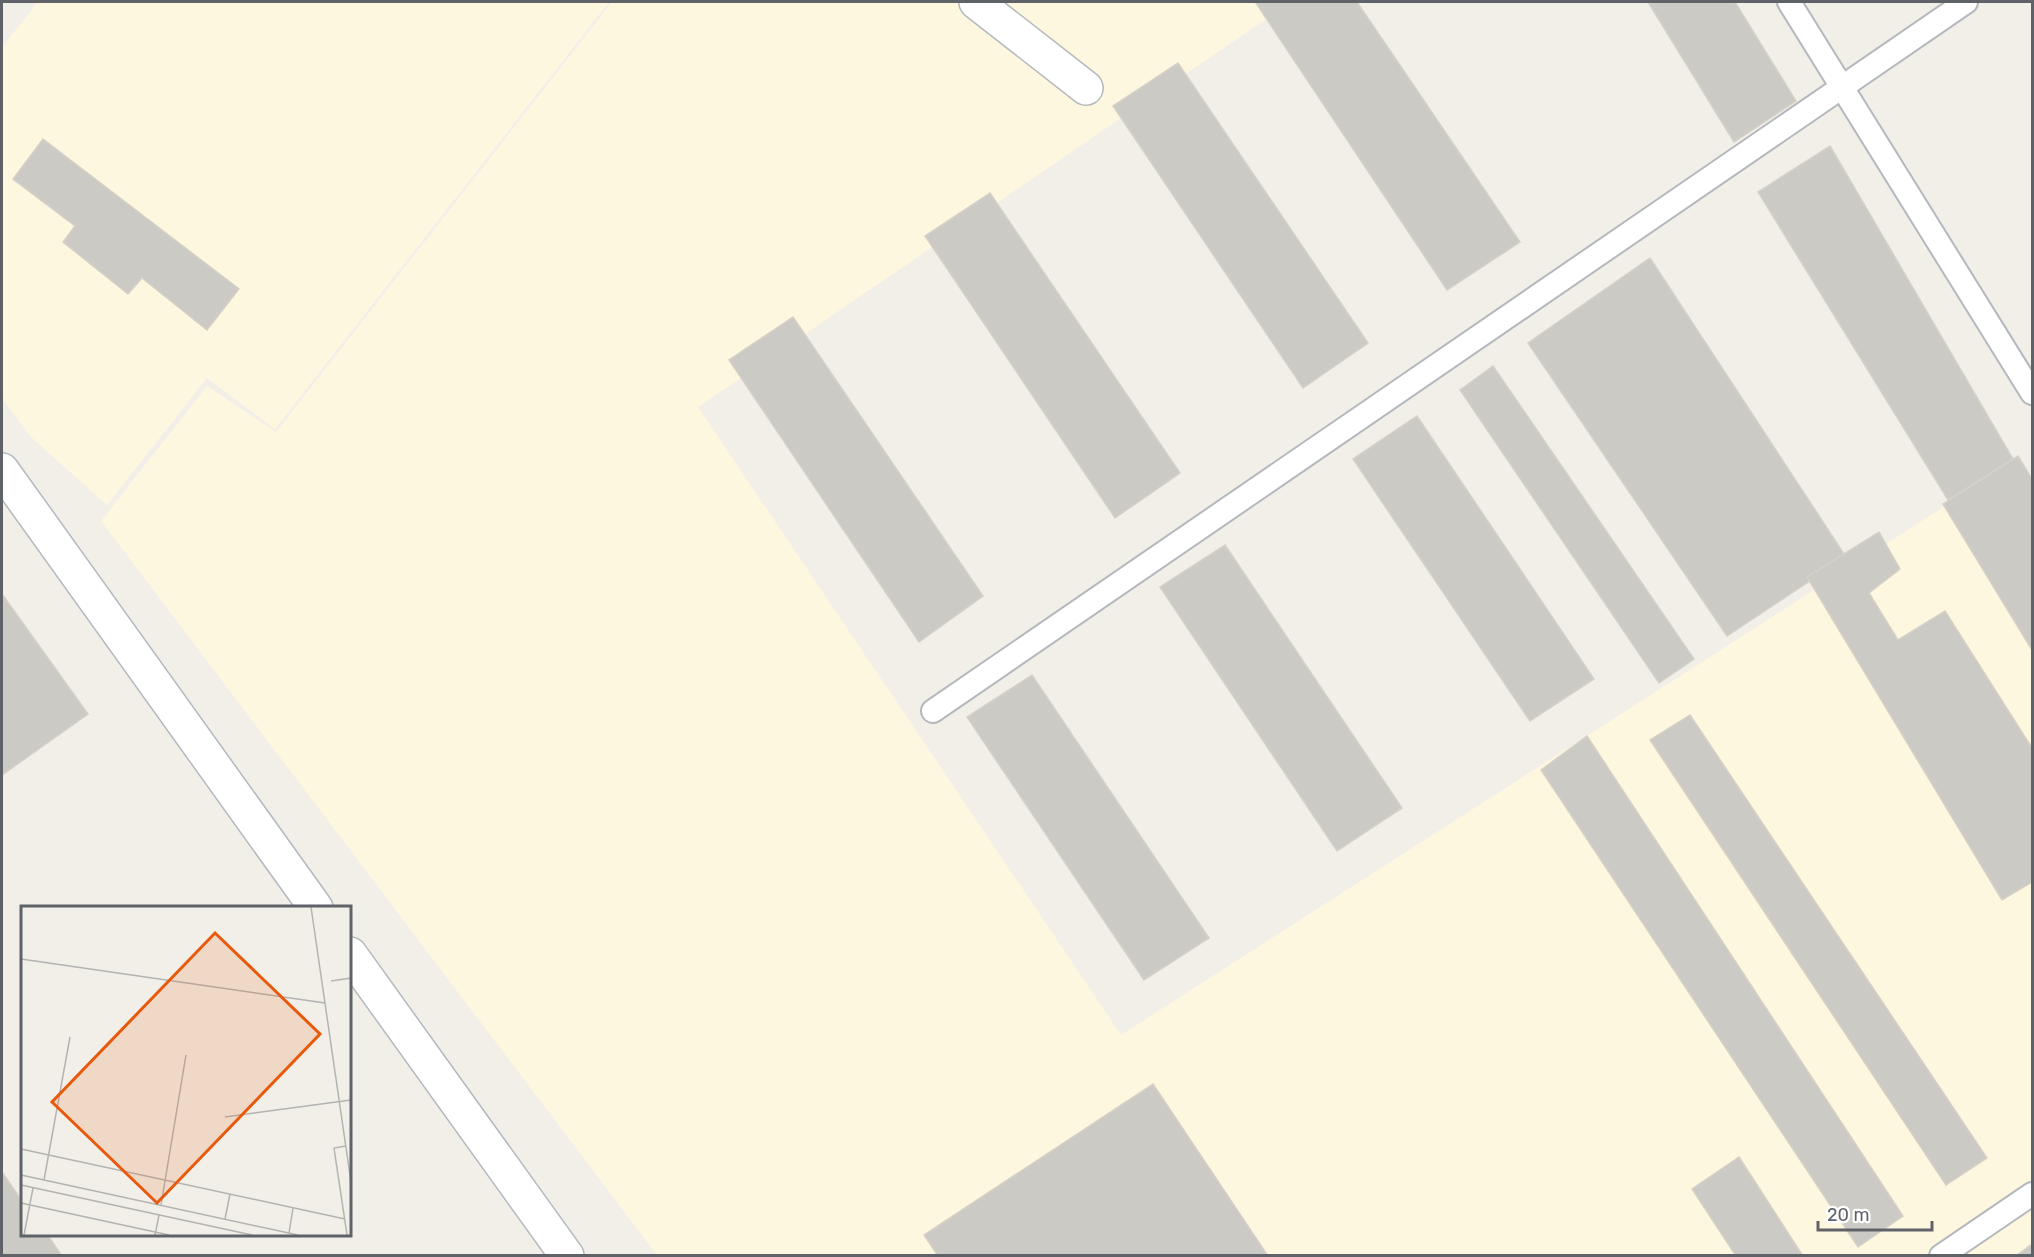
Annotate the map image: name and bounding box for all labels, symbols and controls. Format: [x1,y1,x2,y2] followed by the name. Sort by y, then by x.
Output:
[21,906,351,1236] inset map
[1818,1194,1932,1232] scale bar
[1827,1204,1869,1226] text: 20 m

